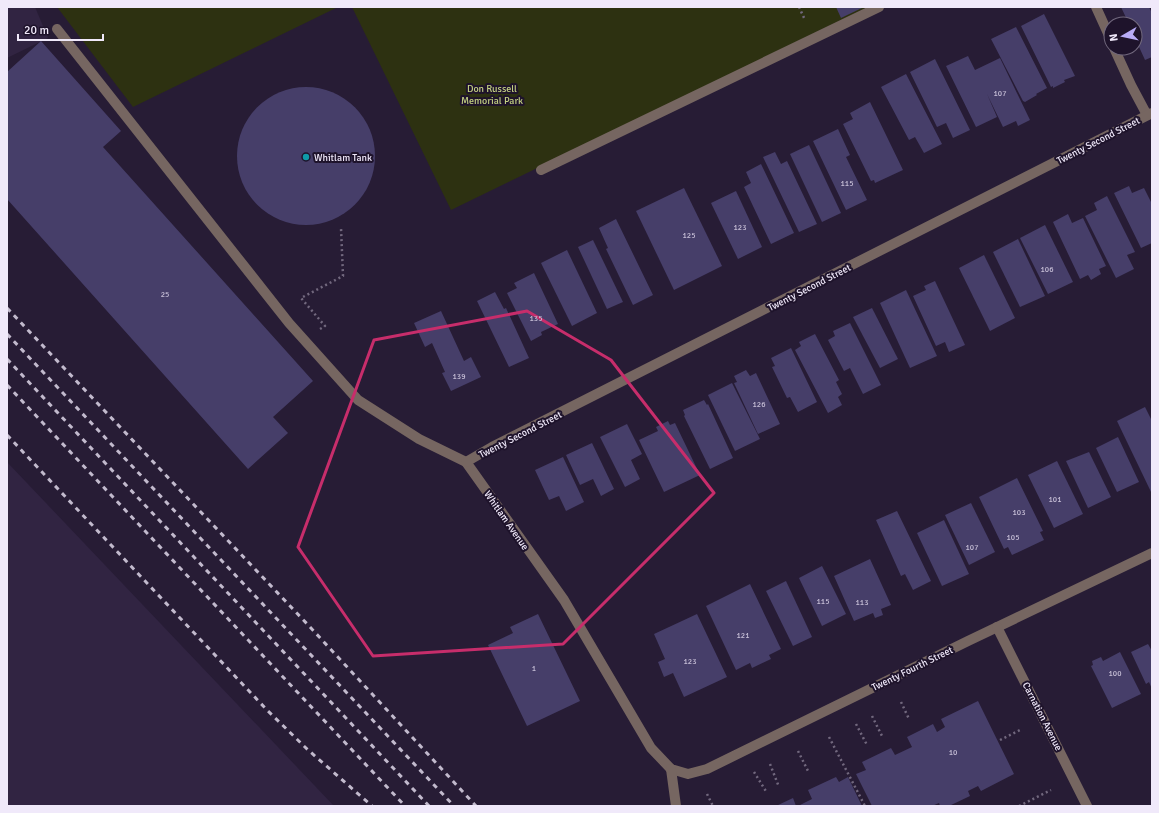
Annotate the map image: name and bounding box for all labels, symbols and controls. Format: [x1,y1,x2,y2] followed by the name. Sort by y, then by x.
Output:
[18,16,103,42] scale bar
[1103,16,1143,56] north arrow
[24,23,49,38] text: 20 m
[1107,33,1121,42] text: N
[461,83,523,107] park label: Don Russell Memorial Park
[994,88,1006,98] house number: 107
[1055,115,1142,167] street label: Twenty Second Street
[301,152,311,162] marker: Whitlam Tank
[314,152,372,164] place label: Whitlam Tank
[841,178,853,188] house number: 115
[734,222,746,232] house number: 123
[683,230,695,240] house number: 125
[766,262,853,314] street label: Twenty Second Street
[1041,264,1053,274] house number: 106
[161,289,169,299] house number: 25
[530,313,542,323] house number: 135
[453,371,465,381] house number: 139
[753,399,765,409] house number: 126
[477,409,564,461] street label: Twenty Second Street
[481,489,531,553] street label: Whitlam Avenue
[1049,494,1061,504] house number: 101
[1013,507,1025,517] house number: 103
[1007,532,1019,542] house number: 105
[966,542,978,552] house number: 107
[817,596,829,606] house number: 115
[856,597,868,607] house number: 113
[737,630,749,640] house number: 121
[870,644,955,694] street label: Twenty Fourth Street
[684,656,696,666] house number: 123
[532,663,536,673] house number: 1
[1109,668,1121,678] house number: 100
[1020,680,1065,753] street label: Carnation Avenue
[949,747,957,757] house number: 10

